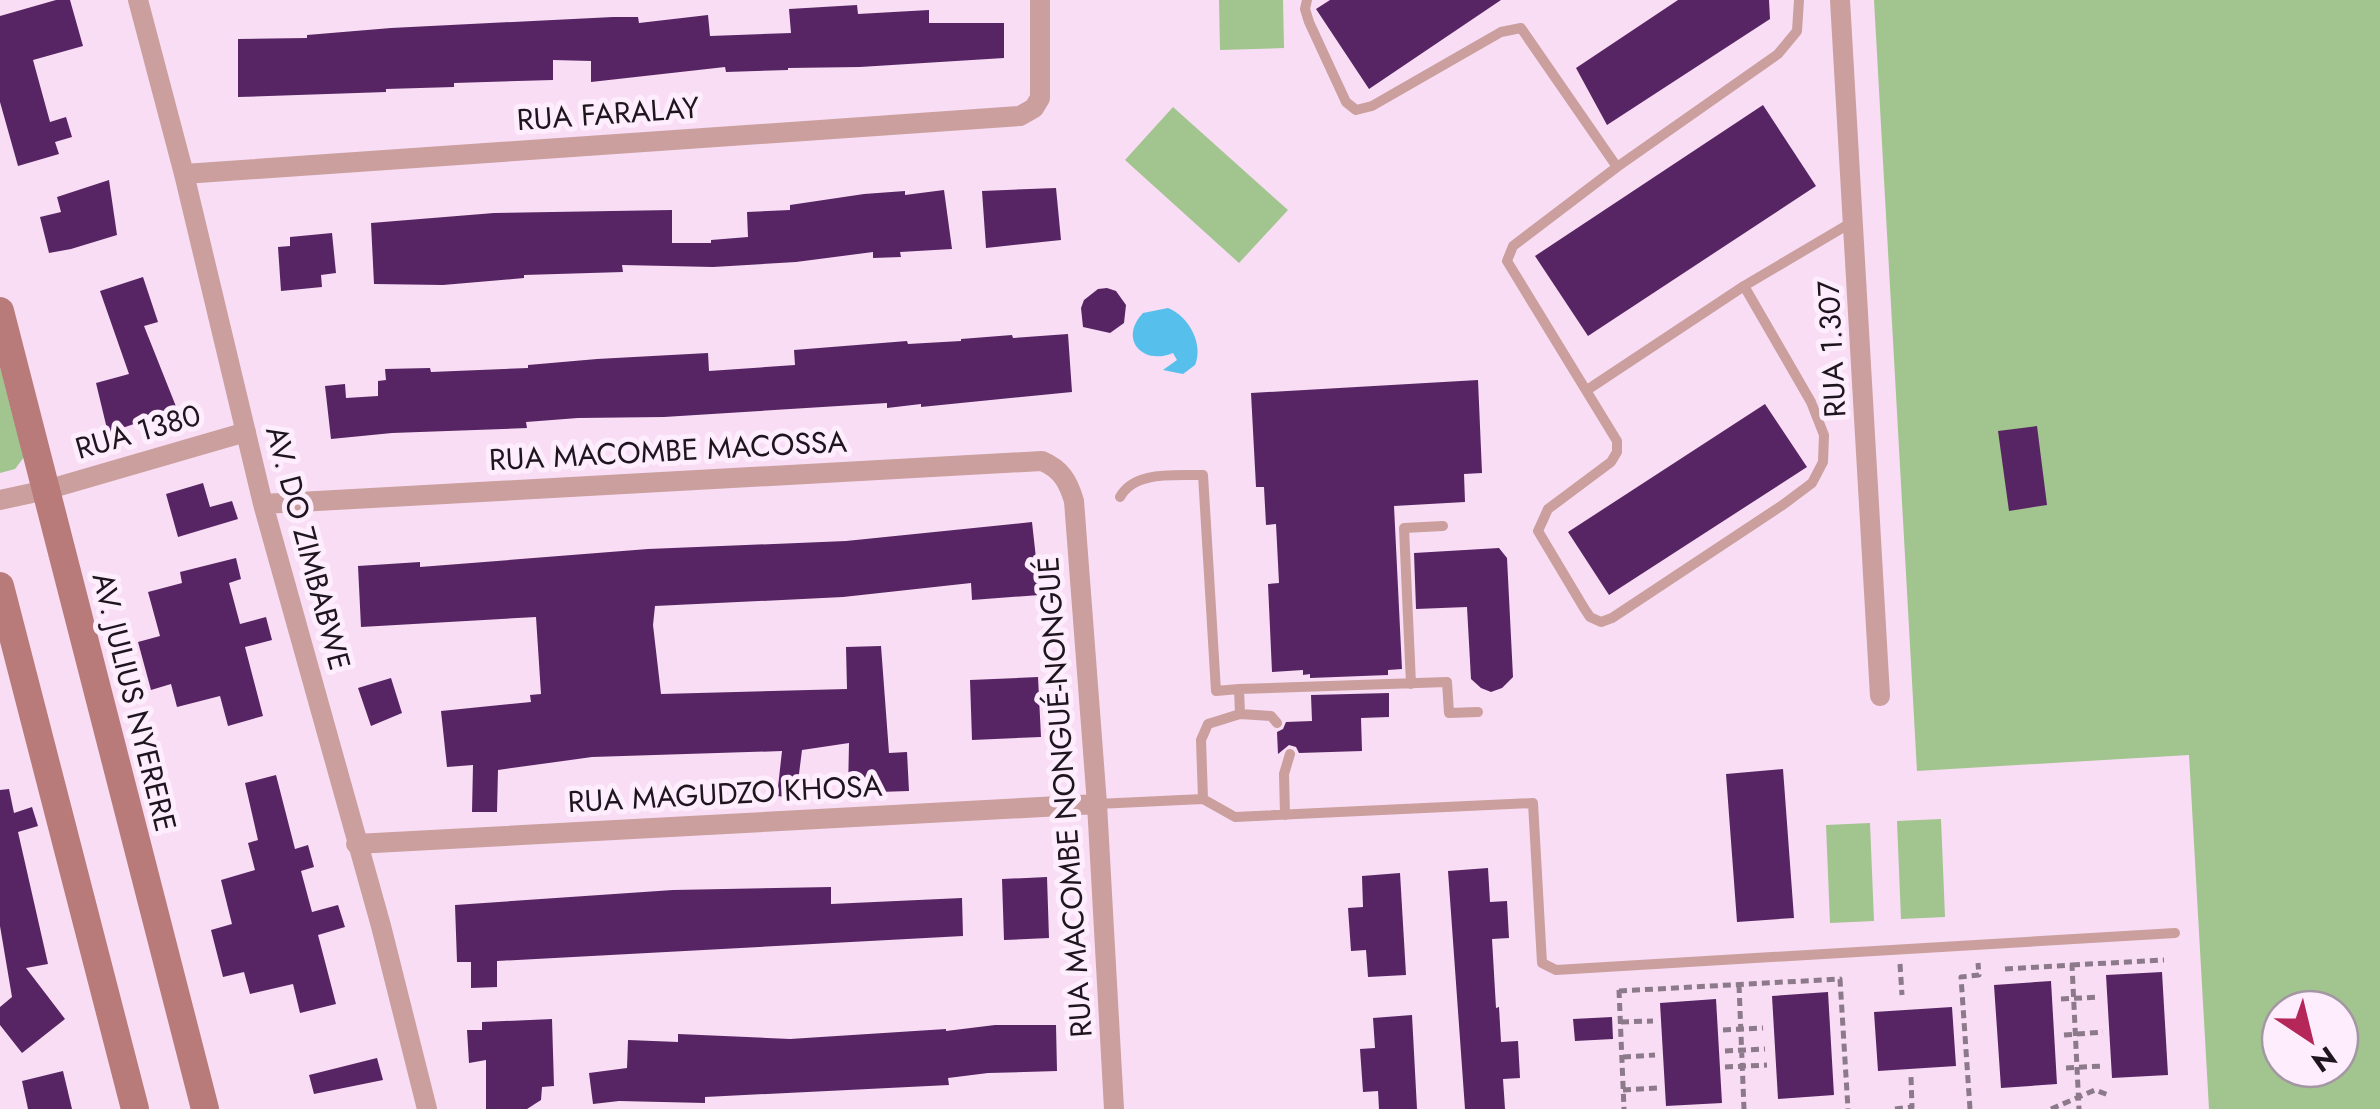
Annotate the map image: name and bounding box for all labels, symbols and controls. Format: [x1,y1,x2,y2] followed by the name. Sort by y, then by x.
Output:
[515,86,701,141] street label: RUA FARALAY
[1806,279,1857,419] street label: RUA 1.307
[70,393,206,470] street label: RUA 1380
[488,420,848,481] street label: RUA MACOMBE MACOSSA
[255,421,362,675] street label: AV. DO ZIMBABWE
[1026,555,1103,1039] street label: RUA MACOMBE NONGUÉ-NONGUÉ
[81,568,188,836] street label: AV. JULIUS NYERERE
[567,764,884,823] street label: RUA MAGUDZO KHOSA
[2260,989,2360,1089] north arrow
[2303,1036,2345,1082] text: N

